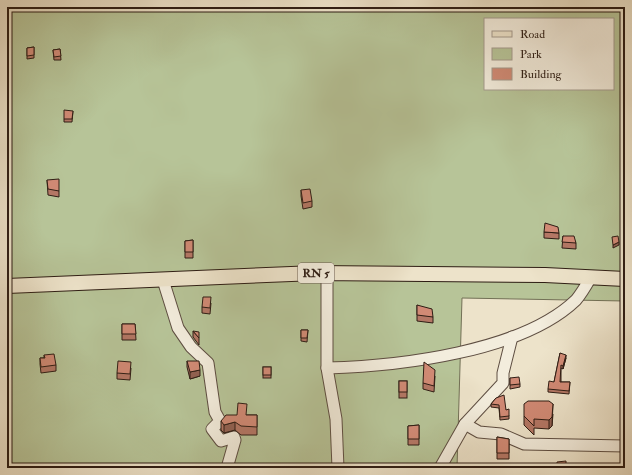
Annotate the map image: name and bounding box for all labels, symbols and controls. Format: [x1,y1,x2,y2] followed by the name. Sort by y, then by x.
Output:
[484,18,614,90] legend
[520,27,545,42] text: Road
[520,47,542,62] text: Park
[520,67,563,82] text: Building
[298,263,334,283] road number: RN 5

